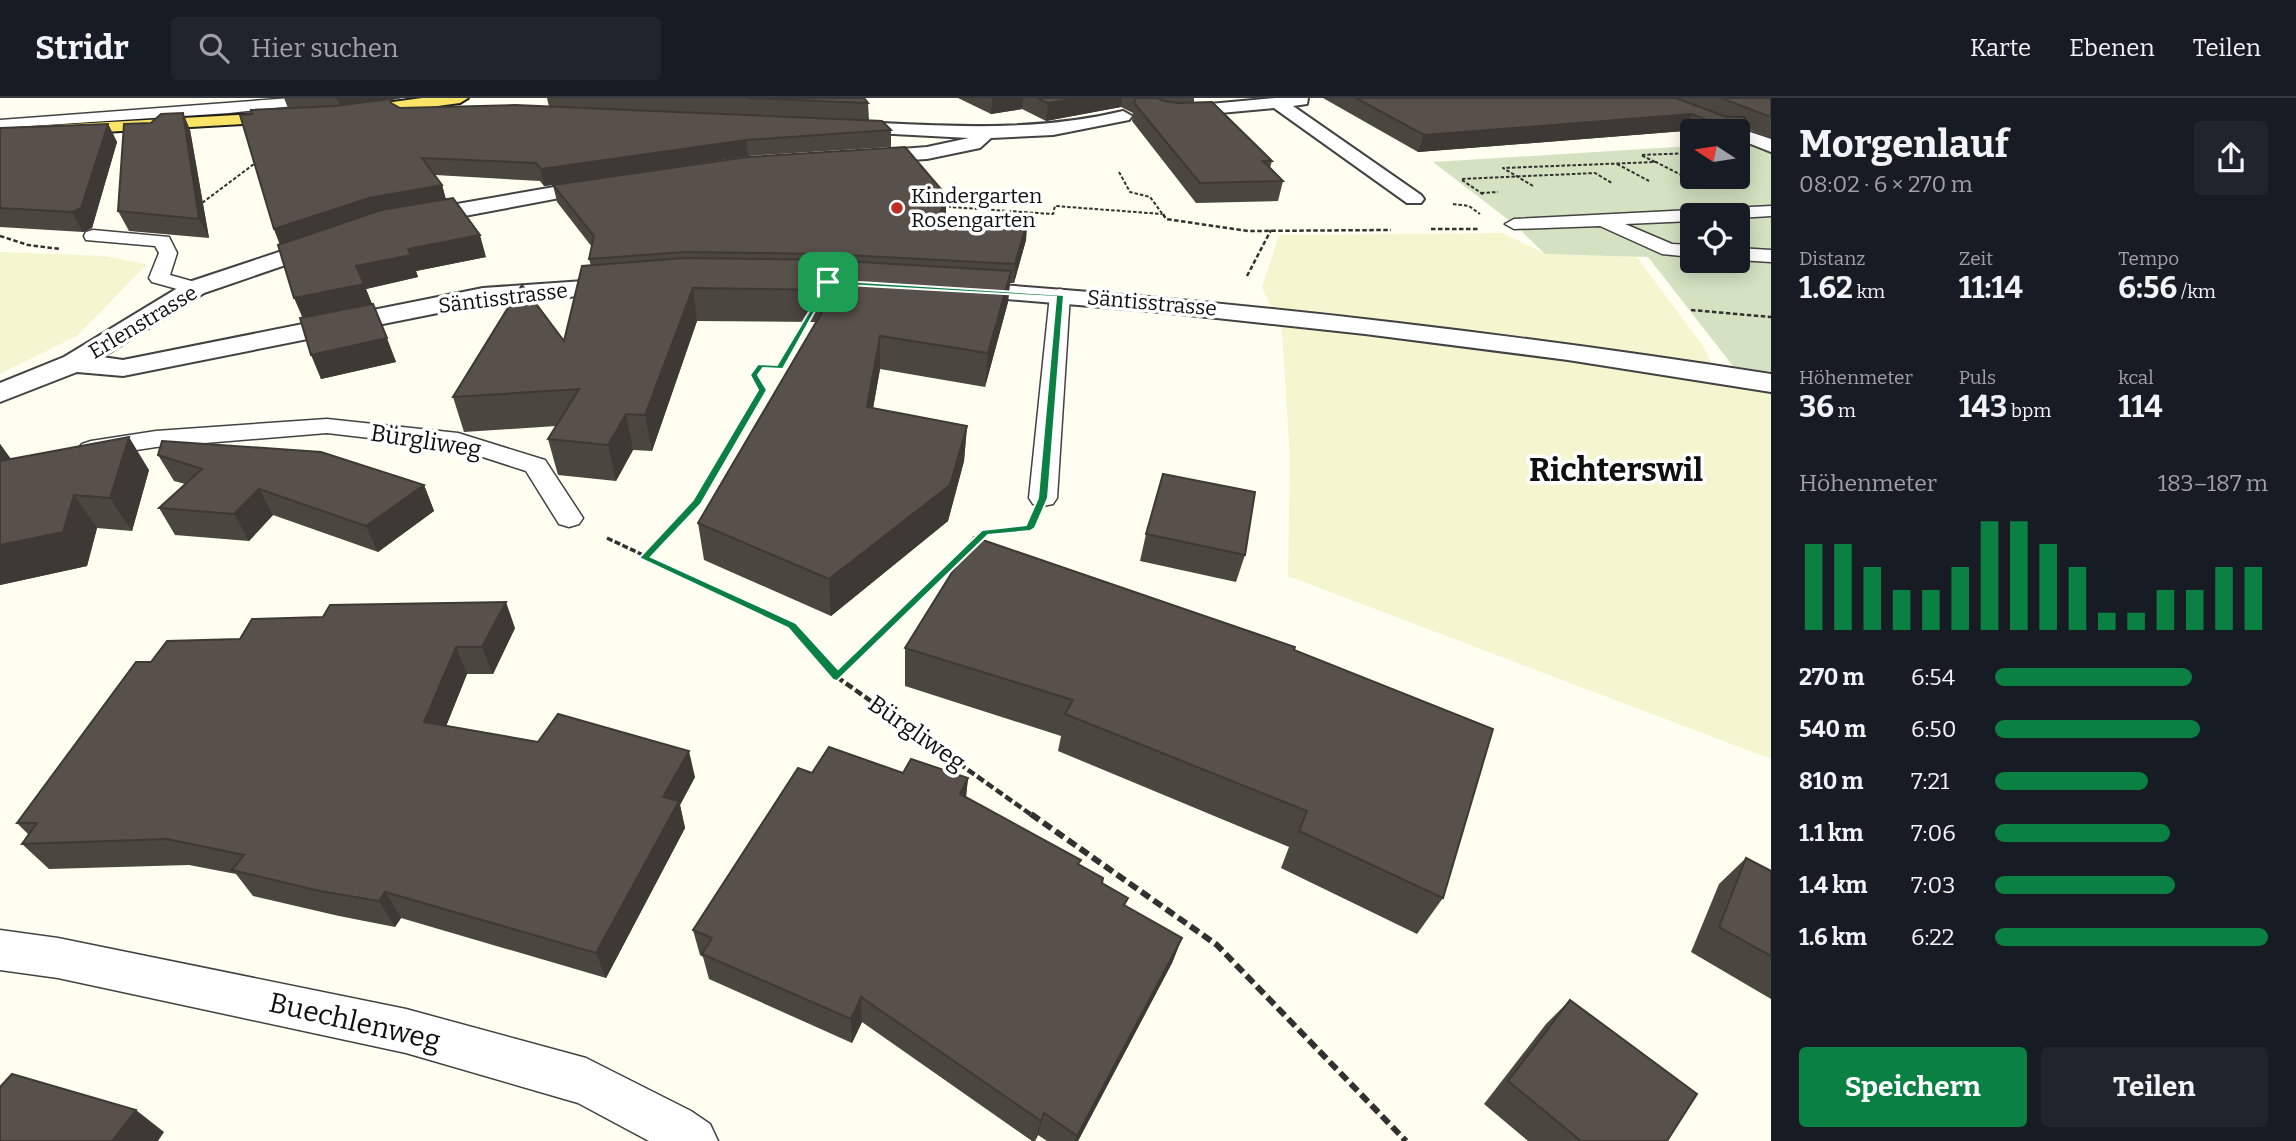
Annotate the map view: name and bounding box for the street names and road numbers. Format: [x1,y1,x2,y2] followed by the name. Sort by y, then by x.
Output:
[437,277,569,319] street label: Säntisstrasse
[84,279,202,365] street label: Erlenstrasse
[1086,284,1218,322] street label: Säntisstrasse
[368,418,484,464] street label: Bürgliweg
[863,689,971,777] street label: Bürgliweg
[266,986,444,1057] street label: Buechlenweg

